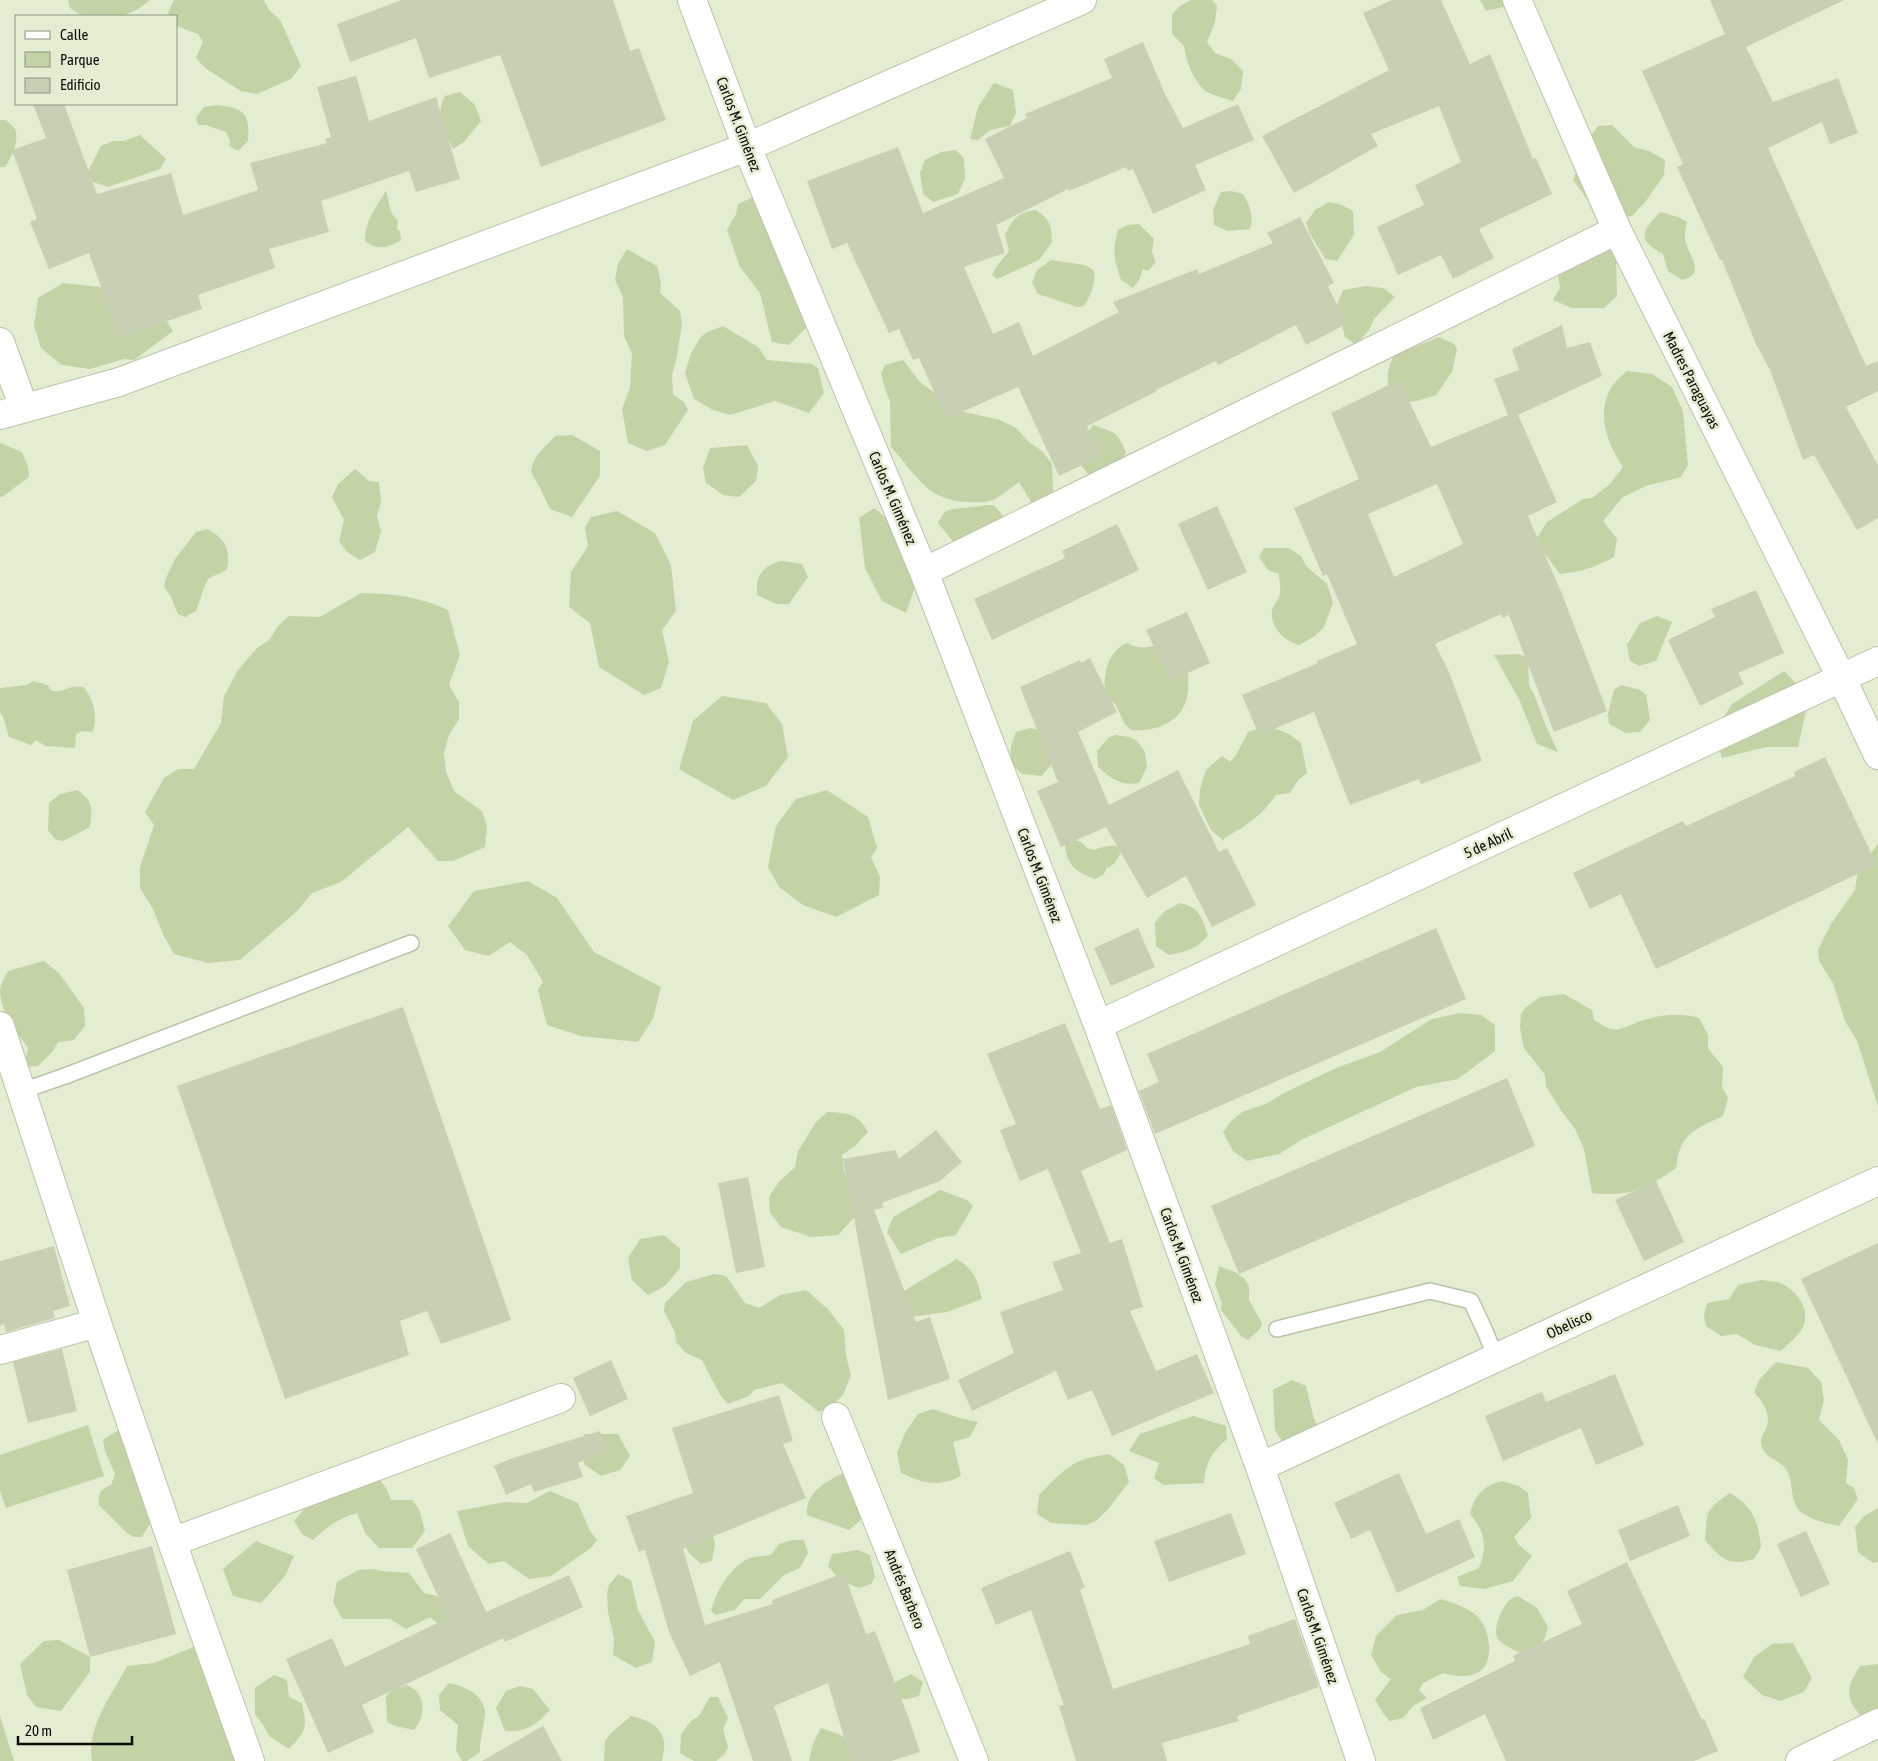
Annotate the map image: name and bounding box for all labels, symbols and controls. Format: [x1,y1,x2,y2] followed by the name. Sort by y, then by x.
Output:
[15,15,178,105] legend
[60,26,89,43] text: Calle
[60,51,100,68] text: Parque
[713,74,765,174] street label: Carlos M. Giménez
[60,76,101,93] text: Edificio
[1660,329,1724,431] street label: Madres Paraguayas
[866,449,921,548] street label: Carlos M. Giménez
[1461,824,1515,862] street label: 5 de Abril
[1014,825,1066,925] street label: Carlos M. Giménez
[1157,1205,1207,1305] street label: Carlos M. Giménez
[1544,1306,1594,1342] street label: Obelisco
[881,1547,929,1631] street label: Andrés Barbero
[1294,1586,1342,1686] street label: Carlos M. Giménez
[18,1714,131,1746] scale bar
[25,1722,52,1739] text: 20 m

